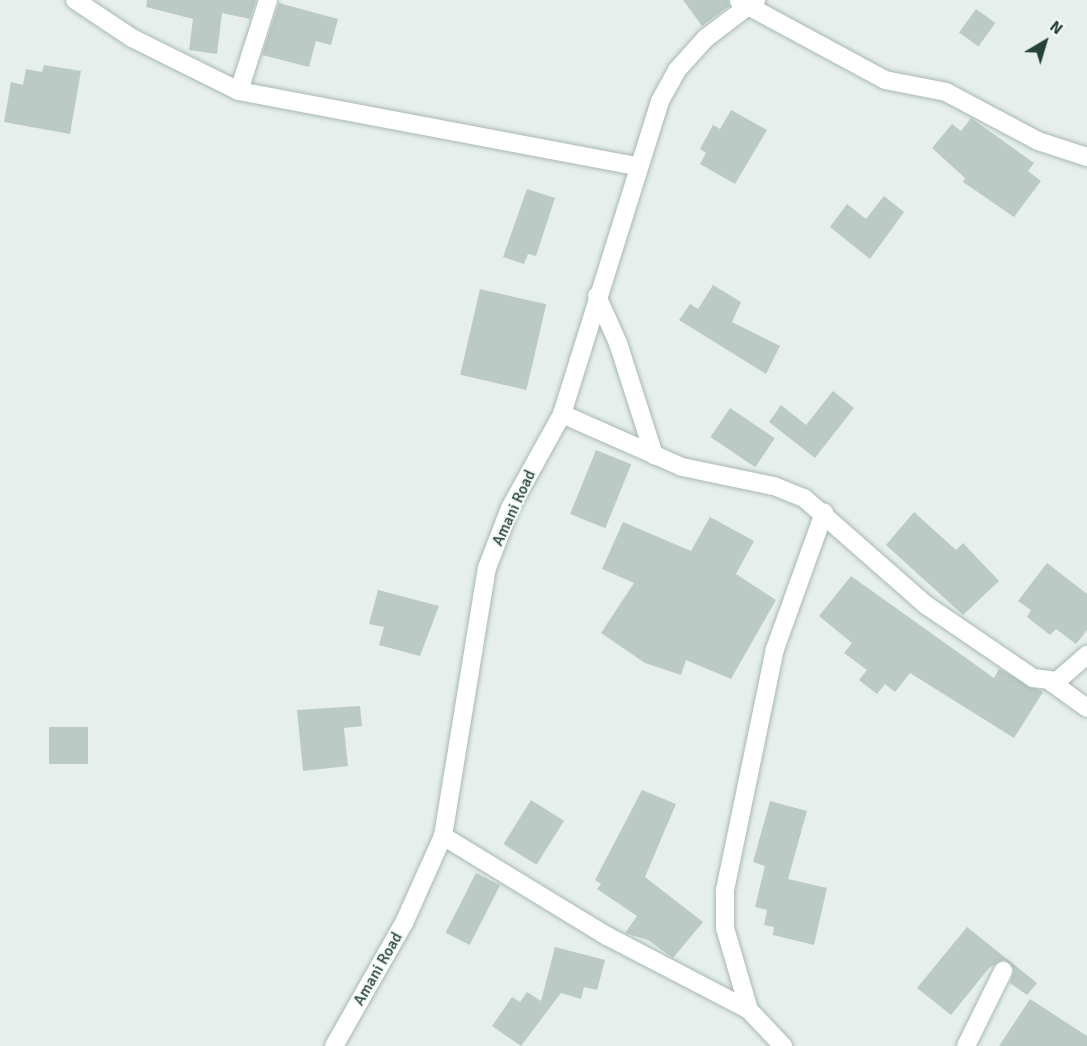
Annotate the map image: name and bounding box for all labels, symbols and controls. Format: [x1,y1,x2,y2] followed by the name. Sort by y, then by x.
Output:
[1015,12,1075,72] north arrow
[1046,17,1067,39] text: N
[488,467,540,549] street label: Amani Road
[349,929,407,1009] street label: Amani Road

